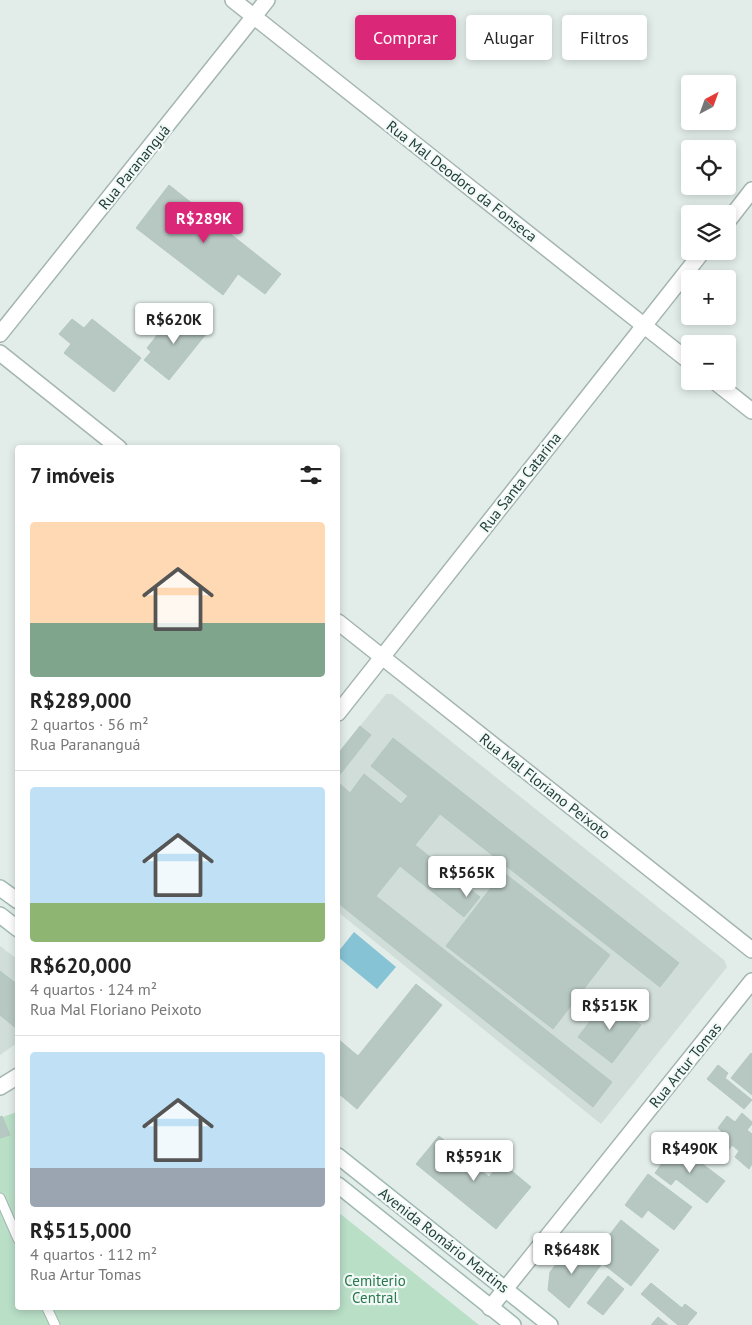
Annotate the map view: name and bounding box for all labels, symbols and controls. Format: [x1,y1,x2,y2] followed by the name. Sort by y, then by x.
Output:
[355,15,456,60] chip: Comprar
[466,15,552,60] chip: Alugar
[562,15,647,60] chip: Filtros
[681,75,736,130] north arrow
[681,75,736,390] map controls
[383,116,541,246] street label: Rua Mal Deodoro da Fonseca
[94,121,174,213] street label: Rua Parananguá
[681,140,736,195] button: locate
[163,202,245,244] pin: R$289K
[681,205,736,260] button: layers
[176,208,232,228] text: R$289K
[681,270,736,325] button: +
[133,302,215,345] pin: R$620K
[146,309,202,329] text: R$620K
[681,335,736,390] button: −
[475,428,565,536] street label: Rua Santa Catarina
[297,461,325,489] icon: filters
[30,462,115,489] text: 7 imóveis
[133,554,223,644] icon: home
[30,687,131,714] text: R$289,000
[30,714,148,734] text: 2 quartos · 56 m²
[476,729,614,843] street label: Rua Mal Floriano Peixoto
[30,734,140,754] text: Rua Parananguá
[133,820,223,910] icon: home
[426,856,508,898] pin: R$565K
[439,862,495,882] text: R$565K
[30,952,131,979] text: R$620,000
[30,979,157,999] text: 4 quartos · 124 m²
[569,988,651,1031] pin: R$515K
[582,995,638,1015] text: R$515K
[30,999,202,1019] text: Rua Mal Floriano Peixoto
[645,1018,725,1112] street label: Rua Artur Tomas
[133,1085,223,1175] icon: home
[649,1132,731,1174] pin: R$490K
[662,1138,718,1158] text: R$490K
[433,1140,515,1182] pin: R$591K
[446,1146,502,1166] text: R$591K
[375,1183,513,1297] street label: Avenida Romário Martins
[30,1217,131,1244] text: R$515,000
[531,1232,613,1275] pin: R$648K
[544,1239,600,1259] text: R$648K
[30,1244,157,1264] text: 4 quartos · 112 m²
[30,1264,141,1284] text: Rua Artur Tomas
[344,1271,406,1307] park label: Cemiterio Central

